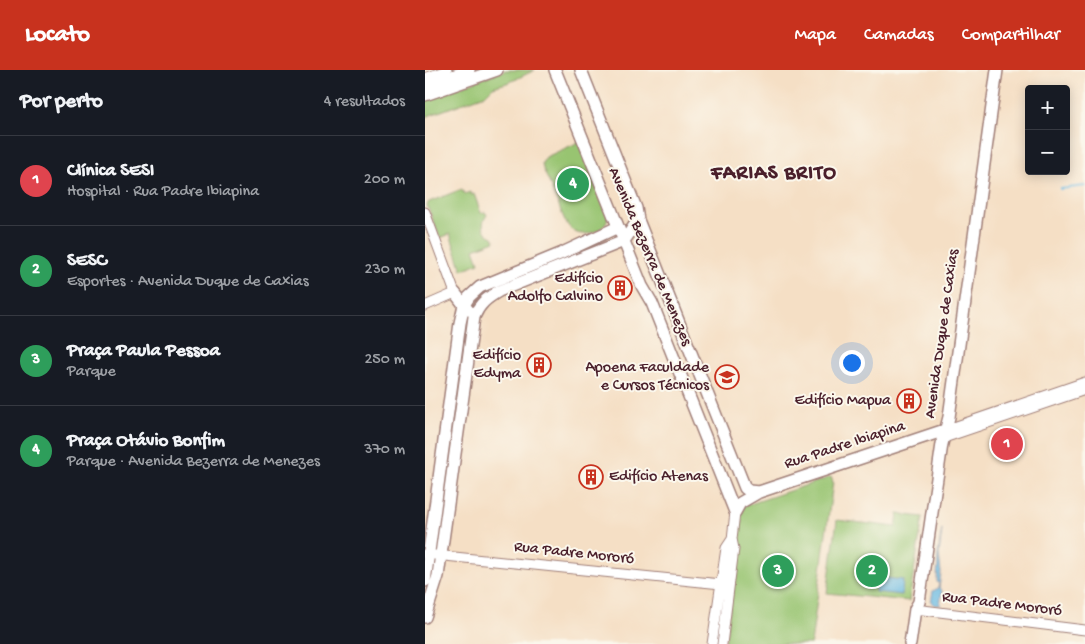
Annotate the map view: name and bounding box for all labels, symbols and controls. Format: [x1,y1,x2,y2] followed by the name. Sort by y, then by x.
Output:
[25,21,90,50] text: Locato
[795,25,836,46] text: Mapa
[864,25,934,46] text: Camadas
[962,25,1060,46] text: Compartilhar
[1025,85,1070,175] map controls
[1025,85,1070,130] button: +
[20,90,103,115] text: Por perto
[324,93,405,112] text: 4 resultados
[1025,130,1070,175] button: −
[67,160,154,183] text: Clínica SESI
[710,162,837,187] district label: FARIAS BRITO
[557,165,589,203] pin: 4
[603,165,696,350] street label: Avenida Bezerra de Menezes
[33,171,39,190] text: 1
[364,171,405,190] text: 200 m
[67,183,259,202] text: Hospital · Rua Padre Ibiapina
[922,247,964,420] street label: Avenida Duque de Caxias
[67,250,107,273] text: SESC
[32,261,40,280] text: 2
[365,261,405,280] text: 230 m
[508,270,603,307] place label: Edifício Adolfo Calvino
[67,273,309,292] text: Esportes · Avenida Duque de Caxias
[607,275,633,301] building icon: Edifício Adolfo Calvino
[67,340,220,363] text: Praça Paula Pessoa
[473,347,522,384] place label: Edifício Edyma
[839,350,865,376] your location
[32,351,40,370] text: 3
[365,351,405,370] text: 250 m
[526,352,552,378] building icon: Edifício Edyma
[585,359,710,396] place label: Apoena Faculdade e Cursos Técnicos
[67,363,116,382] text: Parque
[714,364,740,390] school or university icon: Apoena Faculdade e Cursos Técnicos
[896,388,922,414] building icon: Edifício Mapua
[795,392,892,411] place label: Edifício Mapua
[782,417,909,474] street label: Rua Padre Ibiapina
[991,425,1023,463] pin: 1
[67,430,225,453] text: Praça Otávio Bonfim
[32,441,40,460] text: 4
[364,441,405,460] text: 370 m
[67,453,320,472] text: Parque · Avenida Bezerra de Menezes
[578,464,604,490] building icon: Edifício Atenas
[609,468,709,487] place label: Edifício Atenas
[513,538,635,570] street label: Rua Padre Mororó
[762,552,794,590] pin: 3
[856,552,888,590] pin: 2
[941,588,1063,622] street label: Rua Padre Mororó

